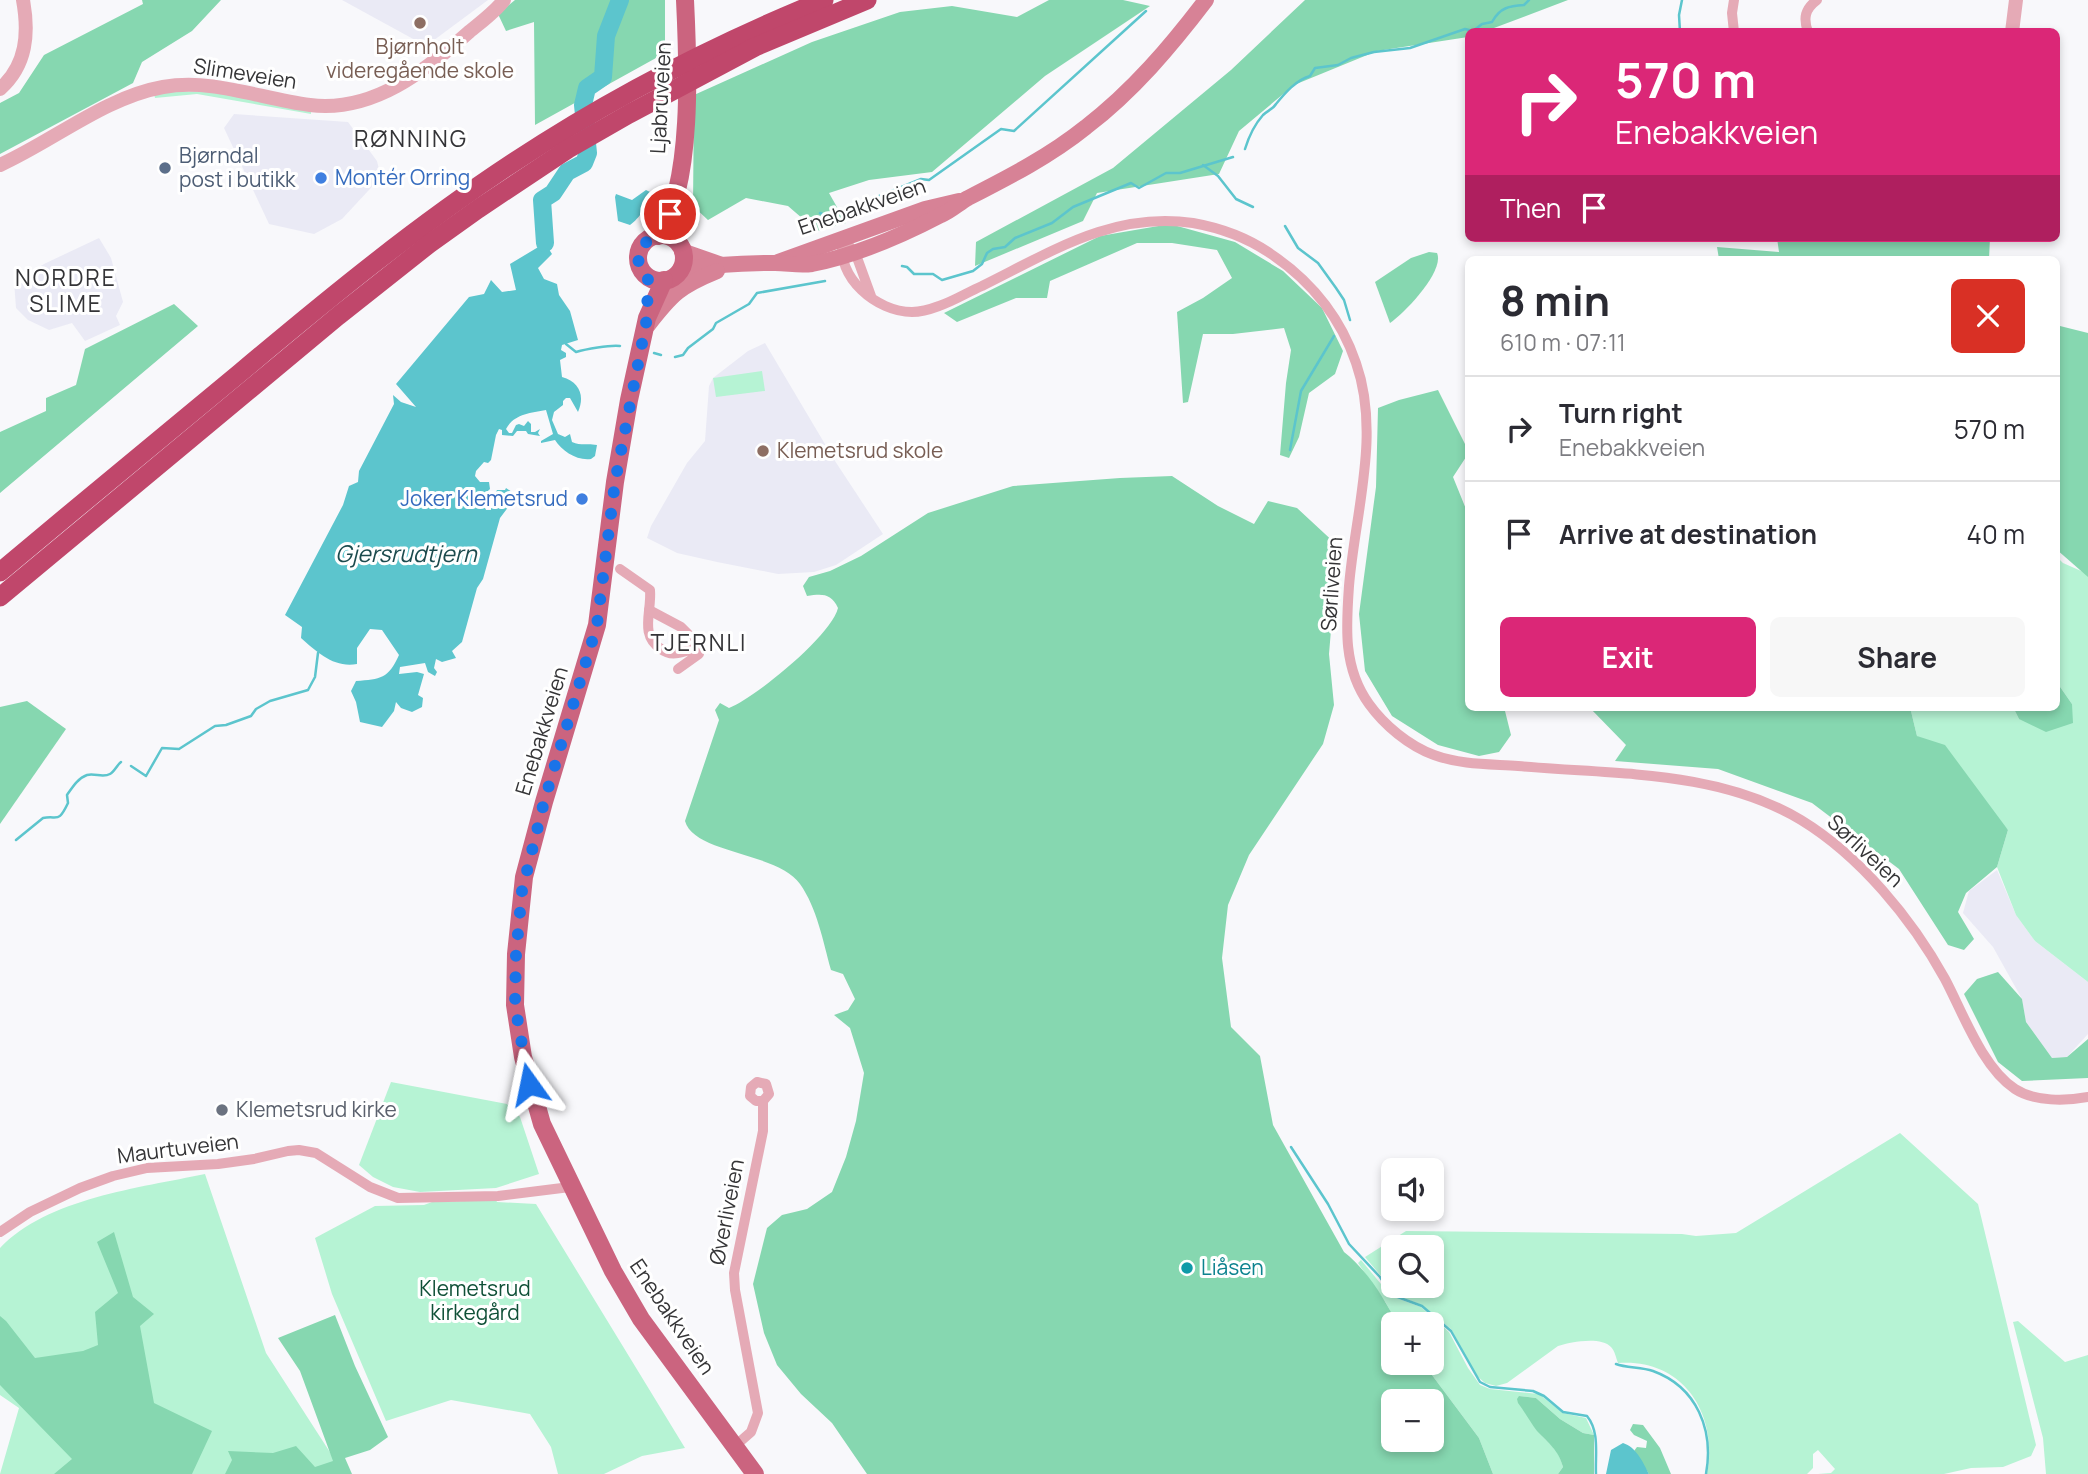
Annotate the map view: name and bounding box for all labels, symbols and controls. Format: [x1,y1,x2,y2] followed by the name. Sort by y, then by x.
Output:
[412,15,428,31] marker: Bjørnholt videregående skole
[326,32,514,84] place label: Bjørnholt videregående skole
[643,41,677,155] street label: Ljabruveien
[1615,46,1756,113] text: 570 m
[191,51,299,95] street label: Slimeveien
[1500,56,1591,147] icon: right
[1615,110,1818,154] text: Enebakkveien
[354,122,468,154] district label: RØNNING
[179,141,296,193] place label: Bjørndal post i butikk
[157,160,173,176] marker: Bjørndal post i butikk
[335,163,470,191] place label: Montér Orring
[313,170,329,186] marker: Montér Orring
[794,171,929,241] street label: Enebakkveien
[640,184,700,244] pin
[1575,189,1613,227] icon: arrive
[1500,190,1561,226] text: Then
[651,195,689,233] icon: arrive
[15,261,117,319] district label: NORDRE SLIME
[1500,271,1610,329] text: 8 min
[1951,279,2025,353] button: close
[1500,326,1626,358] text: 610 m · 07:11
[1559,395,1683,431] text: Turn right
[1500,410,1538,448] icon: right
[1954,411,2025,447] text: 570 m
[1559,431,1705,463] text: Enebakkveien
[777,436,943,464] place label: Klemetsrud skole
[755,443,771,459] marker: Klemetsrud skole
[400,484,568,512] place label: Joker Klemetsrud
[574,491,590,507] marker: Joker Klemetsrud
[1500,515,1538,553] icon: arrive
[1559,516,1817,552] text: Arrive at destination
[1967,516,2025,552] text: 40 m
[1314,536,1348,632] street label: Sørliveien
[335,537,478,569] water label: Gjersrudtjern
[1500,617,1756,697] button: Exit
[1770,617,2025,697] button: Share
[650,626,748,658] district label: TJERNLI
[508,663,574,799] street label: Enebakkveien
[1822,808,1910,893] street label: Sørliveien
[492,1047,566,1121] position arrow
[236,1095,397,1123] place label: Klemetsrud kirke
[214,1102,230,1118] marker: Klemetsrud kirke
[116,1127,240,1169] street label: Maurtuveien
[702,1157,750,1267] street label: Øverliveien
[1381,1158,1444,1452] map controls
[1381,1158,1444,1221] button: sound
[1381,1235,1444,1298] button: search
[624,1253,722,1380] street label: Enebakkveien
[1201,1253,1264,1281] place label: Liåsen
[1179,1260,1195,1276] marker: Liåsen
[419,1274,531,1326] park label: Klemetsrud kirkegård
[1381,1312,1444,1375] button: +
[1381,1389,1444,1452] button: −

